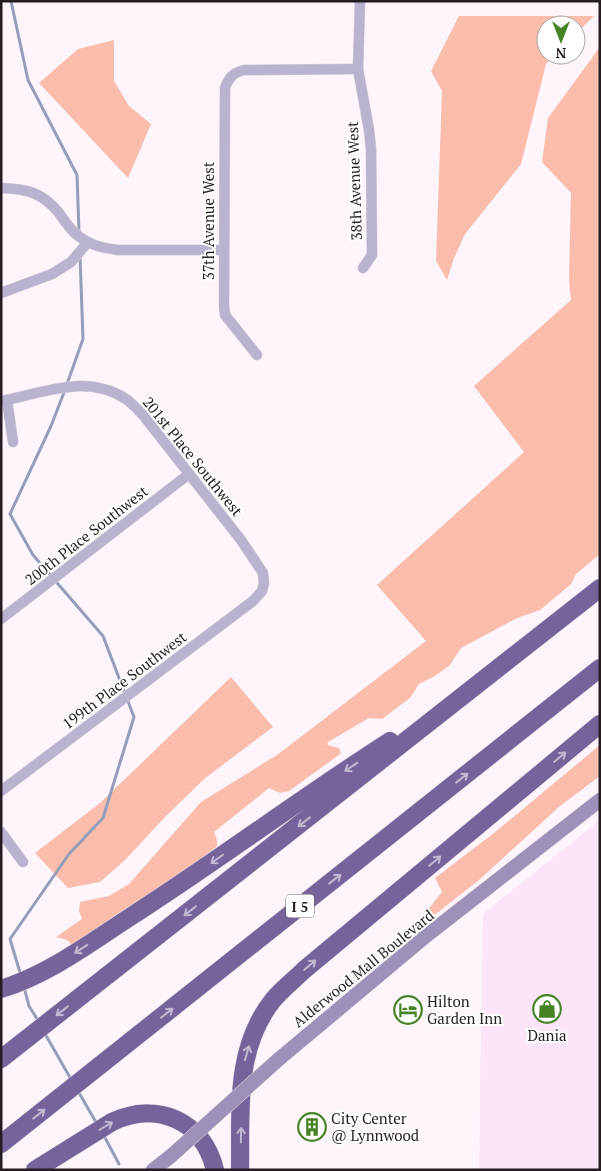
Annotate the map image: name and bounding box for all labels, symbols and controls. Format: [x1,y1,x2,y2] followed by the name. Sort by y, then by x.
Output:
[536,15,586,65] north arrow
[555,44,566,63] text: N
[342,121,366,241] street label: 38th Avenue West
[198,161,218,280] street label: 37th Avenue West
[139,392,248,520] street label: 201st Place Southwest
[21,480,152,589] street label: 200th Place Southwest
[58,626,190,733] street label: 199th Place Southwest
[553,752,566,763] one-way arrow
[344,762,358,772] one-way arrow
[455,772,468,783] one-way arrow
[298,816,311,827] one-way arrow
[210,854,224,864] one-way arrow
[428,856,441,867] one-way arrow
[328,873,341,884] one-way arrow
[286,894,314,918] road number: I 5
[184,905,197,916] one-way arrow
[288,905,438,1031] street label: Alderwood Mall Boulevard
[75,944,89,954] one-way arrow
[303,960,316,971] one-way arrow
[427,991,502,1028] place label: Hilton Garden Inn
[532,994,562,1024] shop icon: Dania
[393,995,423,1025] hotel icon: Hilton Garden Inn
[55,1006,69,1016] one-way arrow
[160,1007,173,1018] one-way arrow
[527,1025,567,1045] place label: Dania
[243,1045,252,1061] one-way arrow
[33,1108,46,1119] one-way arrow
[331,1108,419,1145] place label: City Center @ Lynnwood
[297,1112,327,1142] building icon: City Center @ Lynnwood
[98,1120,112,1130] one-way arrow
[236,1128,246,1144] one-way arrow

